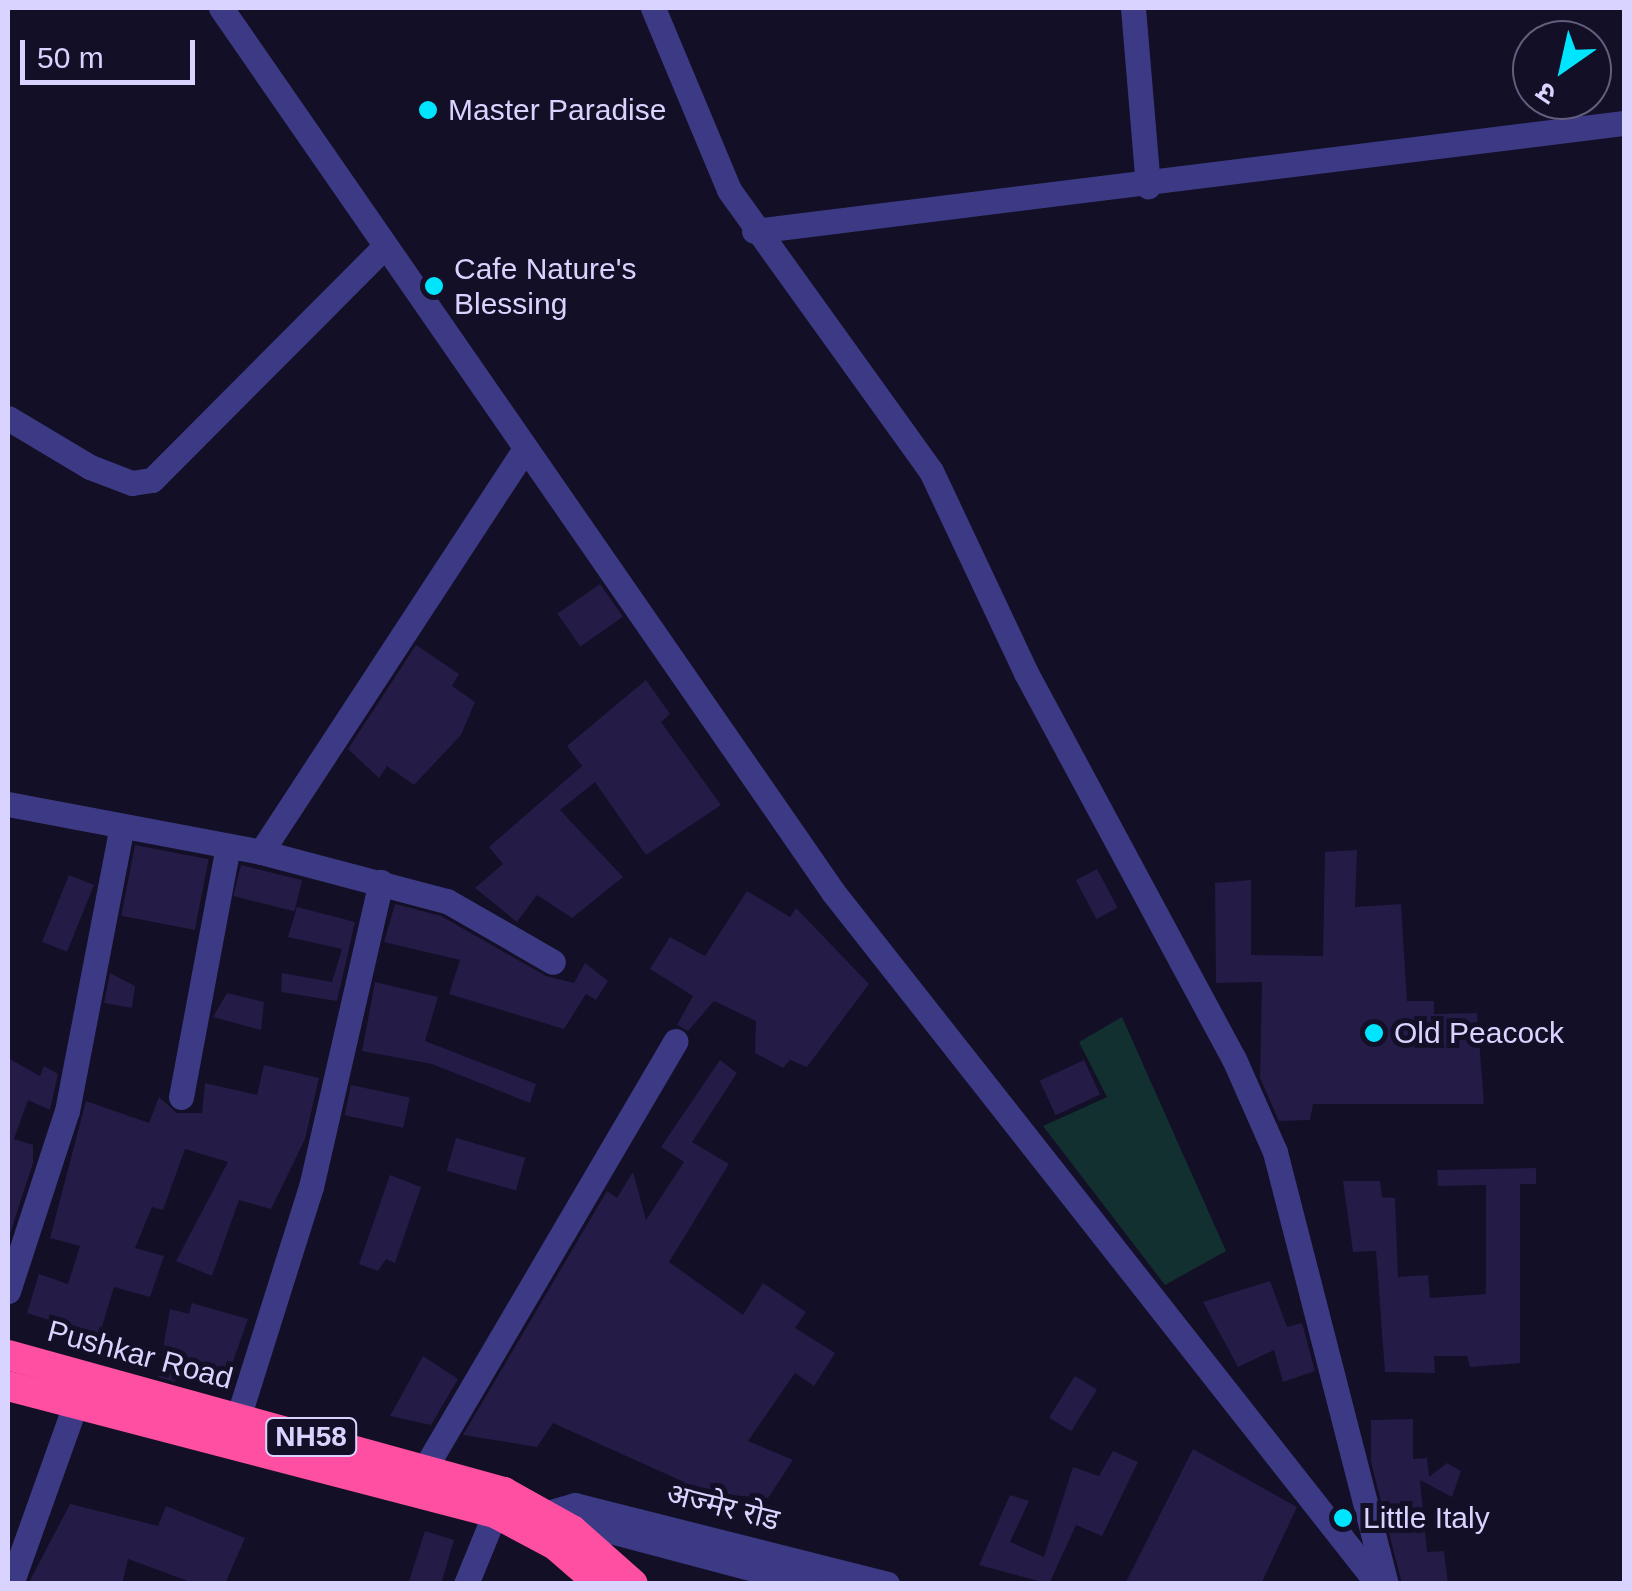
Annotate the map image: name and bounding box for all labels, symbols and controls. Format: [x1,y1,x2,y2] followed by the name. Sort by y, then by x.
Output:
[25,20,200,82] scale bar
[1512,20,1612,120] north arrow
[37,41,104,74] text: 50 m
[1531,76,1562,111] text: उ
[448,92,666,128] place label: Master Paradise
[417,99,439,121] marker: Master Paradise
[454,251,636,322] place label: Cafe Nature's Blessing
[423,275,445,297] marker: Cafe Nature's Blessing
[1394,1015,1564,1051] place label: Old Peacock
[1363,1022,1385,1044] marker: Old Peacock
[44,1313,236,1397] street label: Pushkar Road
[264,1414,358,1460] road number: NH58
[663,1476,783,1538] street label: अज्मेर रोड
[1363,1500,1490,1536] place label: Little Italy
[1332,1507,1354,1529] marker: Little Italy

